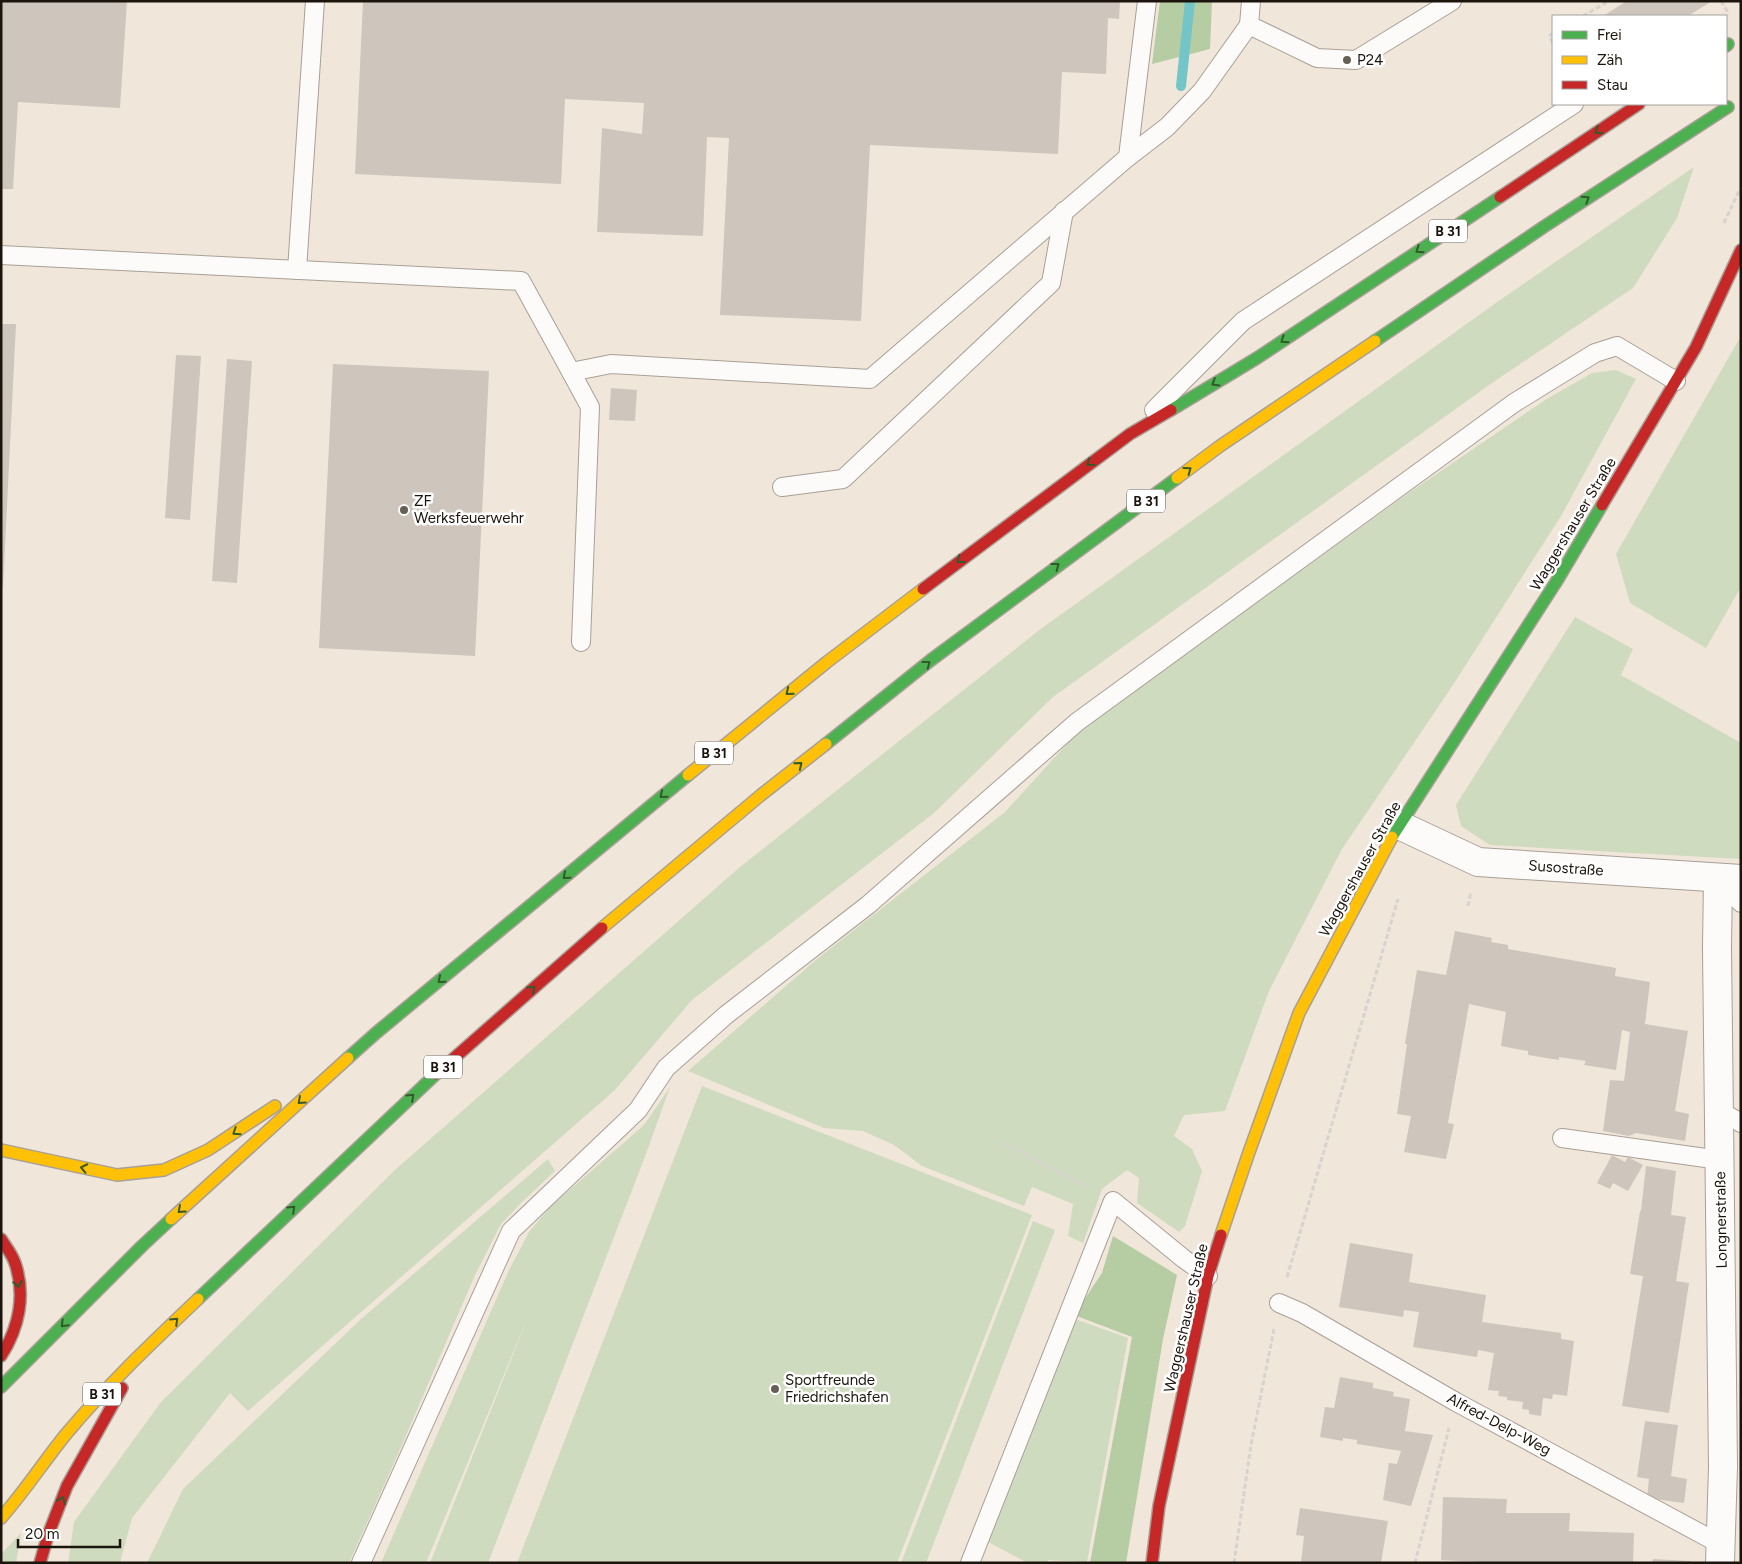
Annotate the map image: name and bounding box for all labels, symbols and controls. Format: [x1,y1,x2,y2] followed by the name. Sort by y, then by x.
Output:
[1552,15,1727,105] legend
[1597,26,1622,44] text: Frei
[1357,51,1383,69] place label: P24
[1597,51,1623,69] text: Zäh
[1341,54,1353,66] marker: P24
[1597,76,1628,94] text: Stau
[1595,125,1604,134] one-way arrow
[1580,196,1589,206] one-way arrow
[1429,220,1467,242] road number: B 31
[1416,244,1425,253] one-way arrow
[1281,334,1290,343] one-way arrow
[1212,377,1221,387] one-way arrow
[1526,454,1620,594] street label: Waggershauser Straße
[1087,457,1096,466] one-way arrow
[1182,467,1192,476] one-way arrow
[1127,490,1165,512] road number: B 31
[414,492,524,527] place label: ZF Werksfeuerwehr
[398,504,410,516] marker: ZF Werksfeuerwehr
[957,554,966,562] one-way arrow
[1050,563,1060,572] one-way arrow
[921,660,930,669] one-way arrow
[786,687,795,695] one-way arrow
[695,741,733,764] road number: B 31
[793,762,802,770] one-way arrow
[660,790,669,798] one-way arrow
[1315,798,1405,940] street label: Waggershauser Straße
[1528,856,1604,880] street label: Susostraße
[562,870,571,879] one-way arrow
[437,974,446,983] one-way arrow
[526,986,535,995] one-way arrow
[424,1056,462,1078] road number: B 31
[405,1094,414,1103] one-way arrow
[298,1095,307,1104] one-way arrow
[233,1126,242,1135] one-way arrow
[80,1163,89,1174] one-way arrow
[1711,1171,1731,1269] street label: Longnerstraße
[177,1205,186,1214] one-way arrow
[287,1206,296,1215] one-way arrow
[1160,1242,1212,1394] street label: Waggershauser Straße
[13,1280,23,1288] one-way arrow
[61,1318,70,1327] one-way arrow
[169,1318,178,1327] one-way arrow
[785,1371,889,1406] place label: Sportfreunde Friedrichshafen
[83,1382,121,1406] road number: B 31
[769,1383,781,1395] marker: Sportfreunde Friedrichshafen
[1444,1389,1554,1459] street label: Alfred-Delp-Weg
[55,1496,66,1505] one-way arrow
[18,1516,120,1548] scale bar
[25,1525,59,1543] text: 20 m

